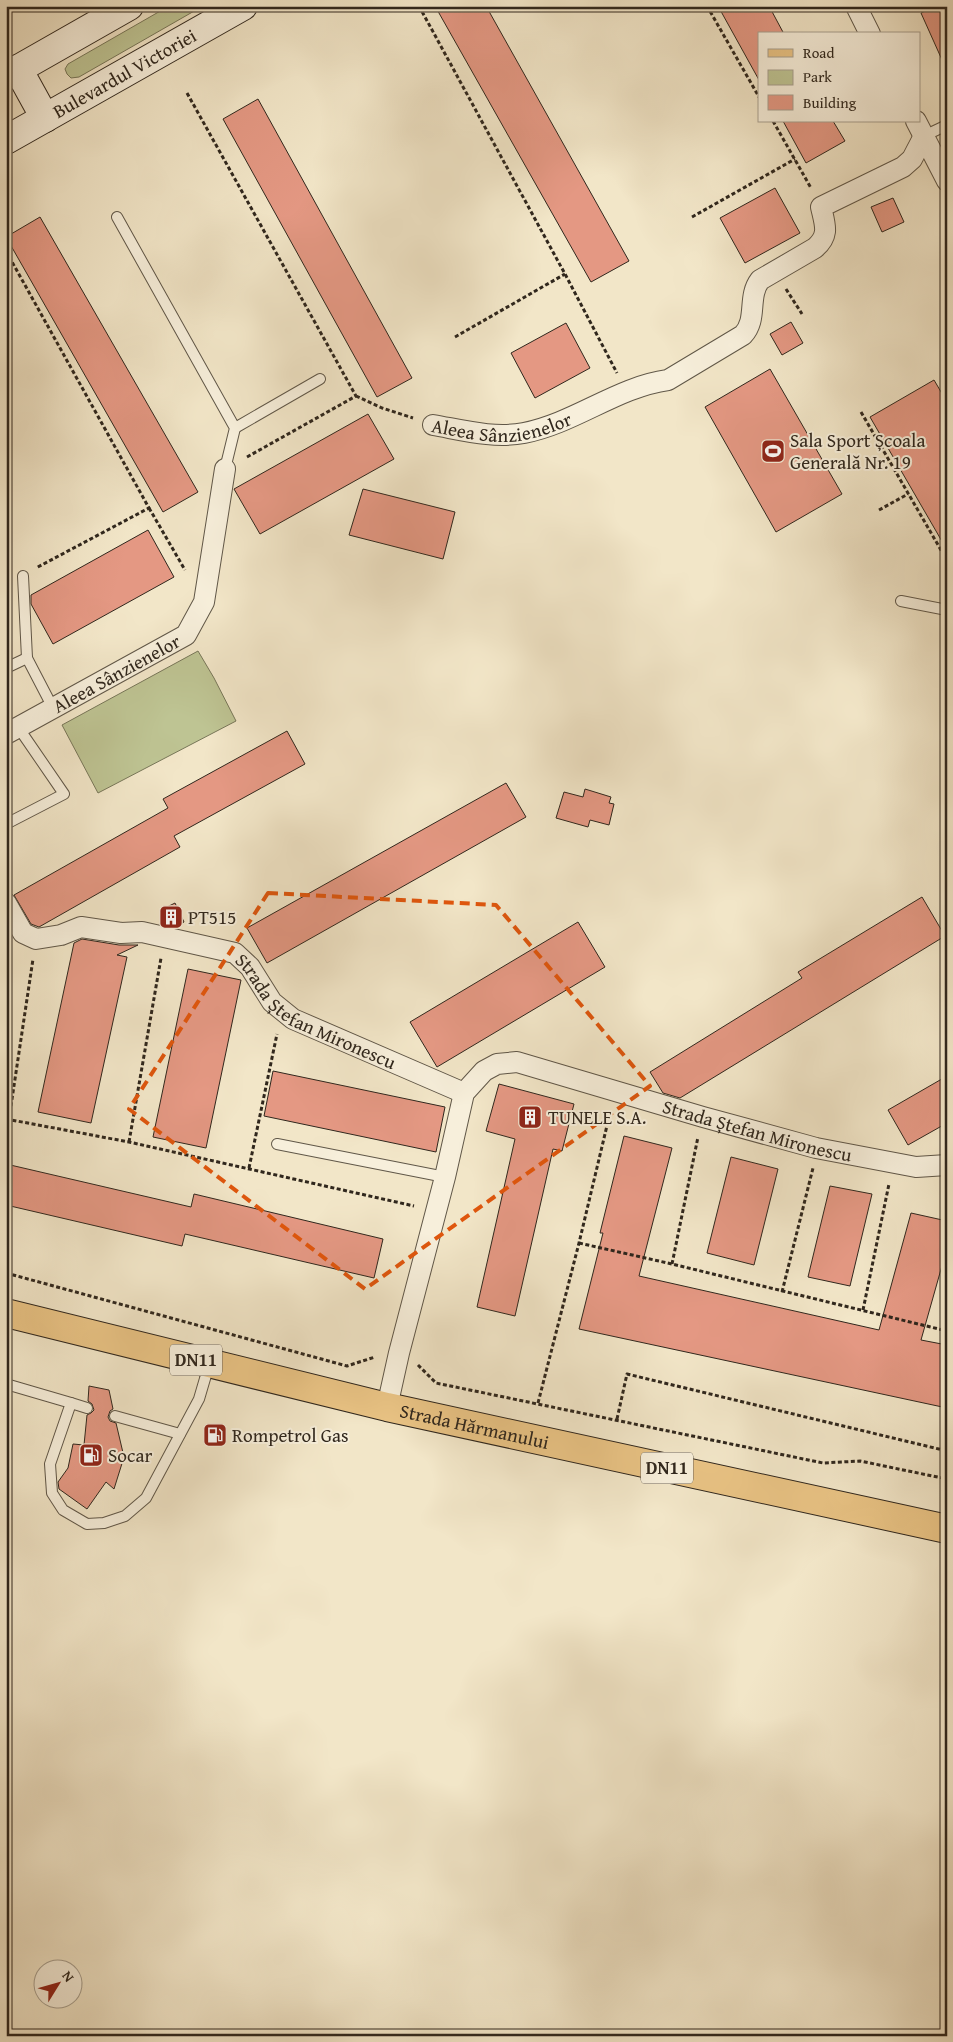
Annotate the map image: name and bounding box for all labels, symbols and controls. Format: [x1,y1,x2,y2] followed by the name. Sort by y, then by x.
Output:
[47,21,201,125] street label: Bulevardul Victoriei
[758,32,920,122] legend
[803,42,834,63] text: Road
[803,66,832,87] text: Park
[803,92,857,113] text: Building
[429,405,576,449] street label: Aleea Sânzienelor
[790,426,925,476] place label: Sala Sport Școala Generală Nr. 19
[760,438,786,464] sports icon: Sala Sport Școala Generală Nr. 19
[47,627,185,720] street label: Aleea Sânzienelor
[188,903,236,931] place label: PT515
[158,904,184,930] building icon: PT515
[229,946,401,1076] street label: Strada Ștefan Mironescu
[659,1092,855,1169] street label: Strada Ștefan Mironescu
[548,1103,646,1131] place label: TUNELE S.A.
[517,1104,543,1130] building icon: TUNELE S.A.
[170,1344,222,1376] road number: DN11
[397,1396,552,1456] street label: Strada Hărmanului
[232,1421,349,1449] place label: Rompetrol Gas
[202,1422,228,1448] fuel station icon: Rompetrol Gas
[108,1441,152,1469] place label: Socar
[78,1442,104,1468] fuel station icon: Socar
[641,1452,693,1484] road number: DN11
[32,1960,82,2010] north arrow
[58,1966,80,1986] text: N

